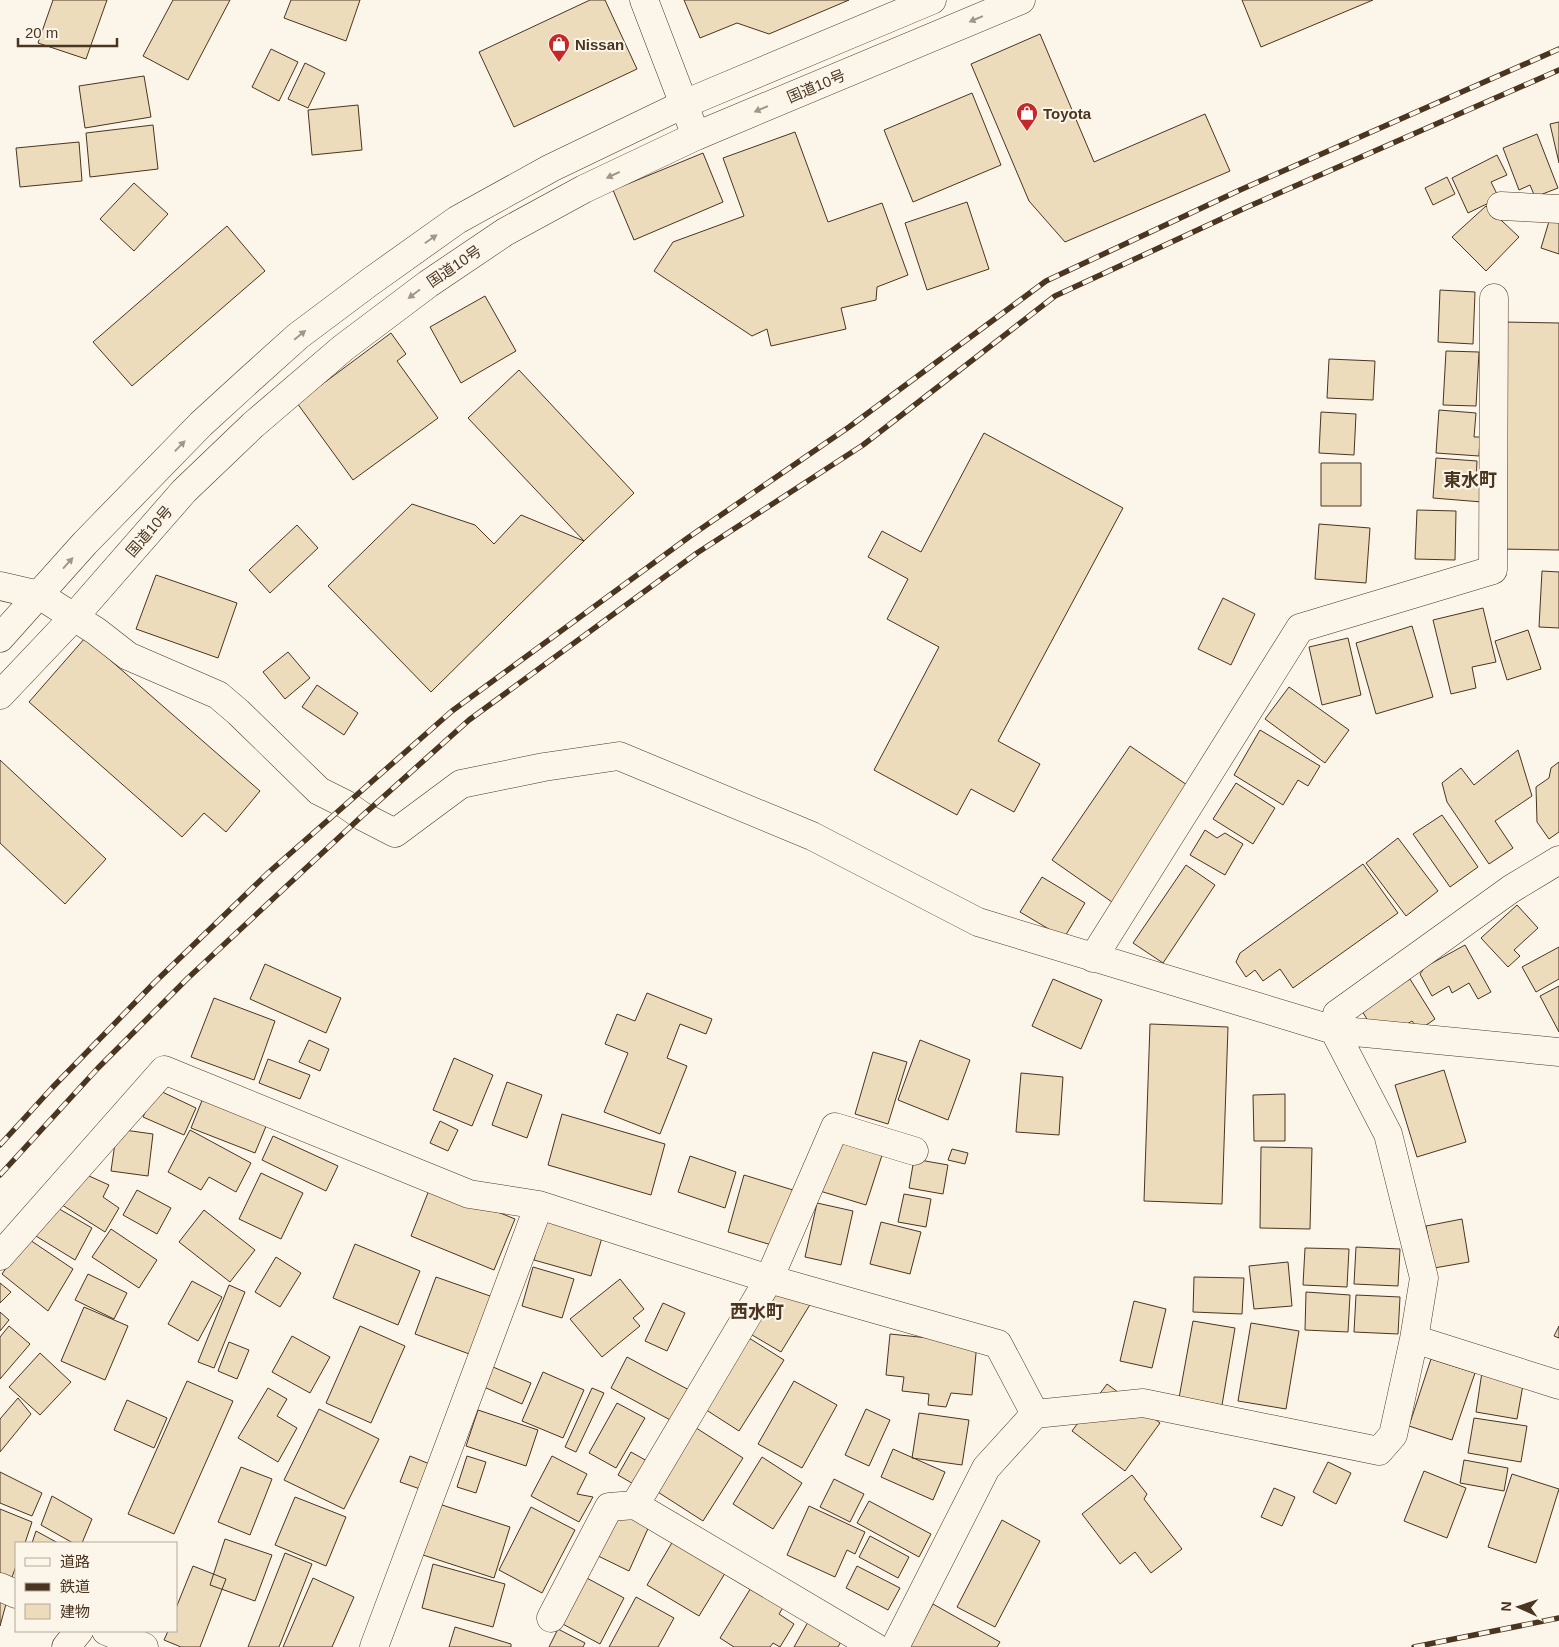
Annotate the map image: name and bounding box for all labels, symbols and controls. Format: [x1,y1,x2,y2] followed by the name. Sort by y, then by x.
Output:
[18,15,116,47] scale bar
[969,15,983,23] one-way arrow
[25,24,58,41] text: 20 m
[547,32,571,63] shop icon: Nissan
[575,36,624,53] place label: Nissan
[784,66,848,106] street label: 国道10号
[1015,101,1039,132] shop icon: Toyota
[754,105,768,113] one-way arrow
[1043,105,1092,122] place label: Toyota
[606,172,620,180] one-way arrow
[424,234,437,244] one-way arrow
[424,242,484,290] street label: 国道10号
[407,289,421,299] one-way arrow
[293,330,306,341] one-way arrow
[174,440,186,452] one-way arrow
[1443,470,1497,490] district label: 東水町
[122,502,176,560] street label: 国道10号
[62,557,74,569] one-way arrow
[730,1302,784,1322] district label: 西水町
[15,1542,178,1632] legend
[60,1553,90,1570] text: 道路
[60,1578,90,1595] text: 鉄道
[1494,1582,1544,1632] north arrow
[1498,1601,1514,1612] text: N
[60,1603,90,1620] text: 建物

